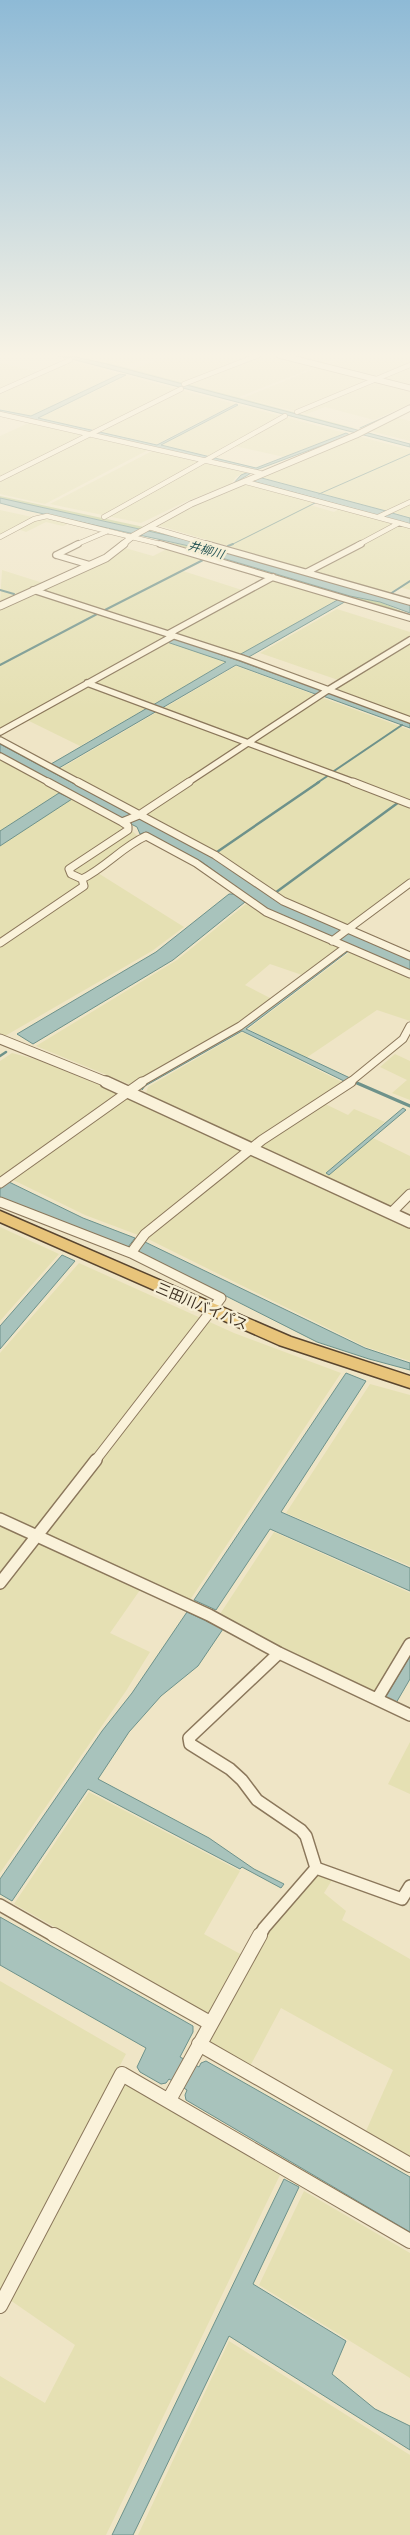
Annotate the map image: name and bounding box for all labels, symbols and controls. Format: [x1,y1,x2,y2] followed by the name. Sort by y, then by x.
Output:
[186,537,227,563] water label: 井柳川
[153,1278,251,1334] street label: 三田川バイパス

